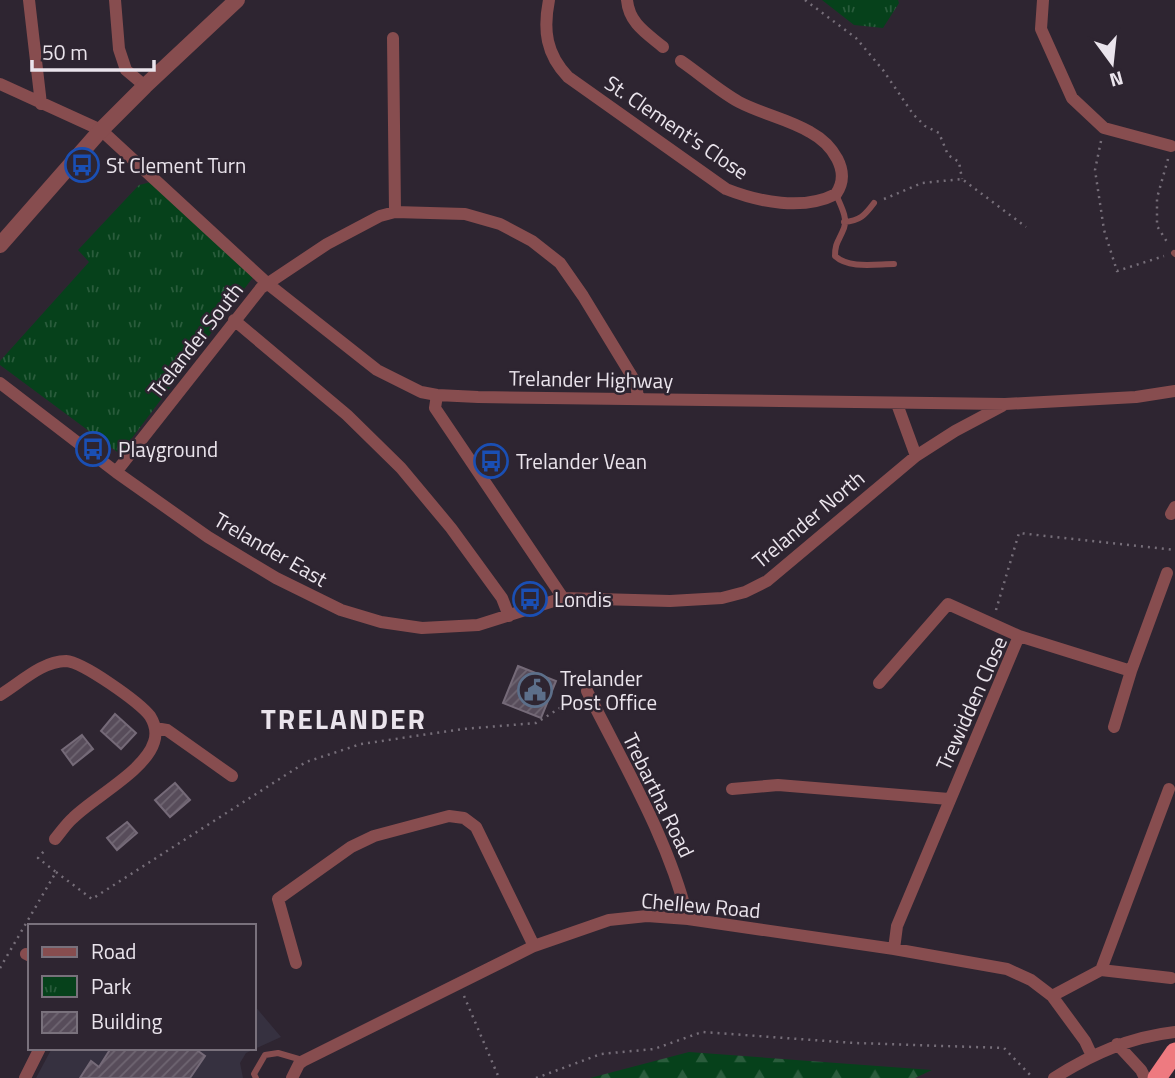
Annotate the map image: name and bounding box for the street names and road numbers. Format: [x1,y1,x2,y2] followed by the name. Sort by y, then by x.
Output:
[599,67,755,187] street label: St. Clement's Close
[139,275,251,405] street label: Trelander South
[509,362,673,396] street label: Trelander Highway
[745,462,871,576] street label: Trelander North
[208,504,334,595] street label: Trelander East
[927,631,1015,775] street label: Trewidden Close
[615,727,703,863] street label: Trebartha Road
[640,884,762,926] street label: Chellew Road

